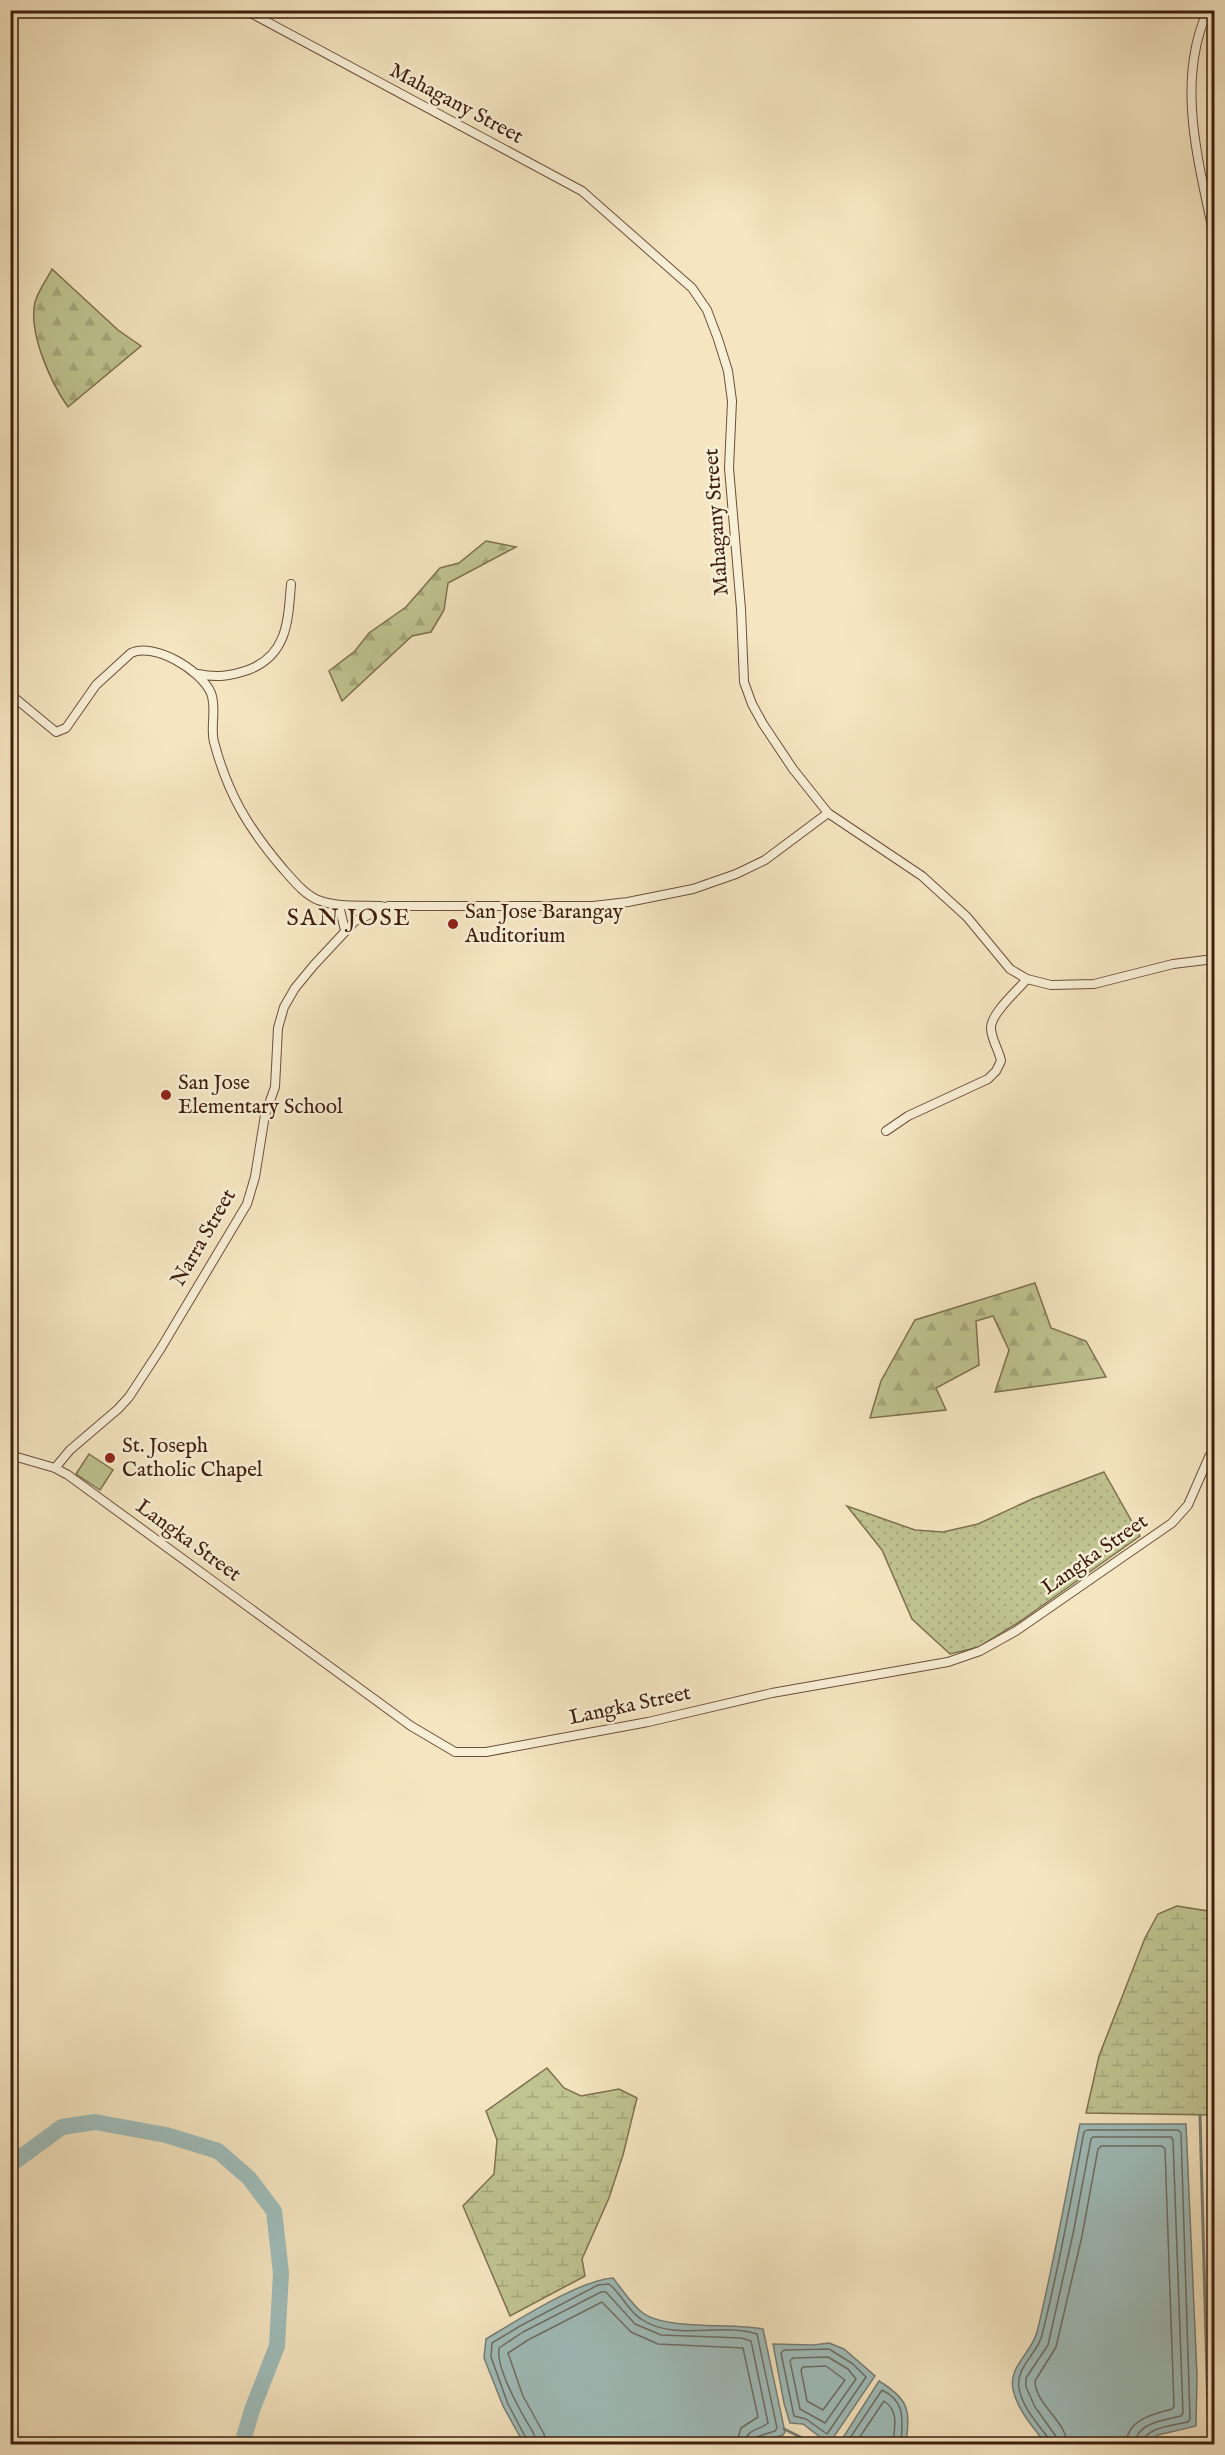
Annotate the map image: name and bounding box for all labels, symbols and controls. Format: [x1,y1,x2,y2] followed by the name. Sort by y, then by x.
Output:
[384,57,528,151] street label: Mahagany Street
[698,447,736,597] street label: Mahagany Street
[464,899,624,950] place label: San Jose Barangay Auditorium
[287,903,411,934] district label: SAN JOSE
[446,917,460,931] marker: San Jose Barangay Auditorium
[178,1070,343,1121] place label: San Jose Elementary School
[159,1088,173,1102] marker: San Jose Elementary School
[165,1185,243,1291] street label: Narra Street
[122,1433,263,1484] place label: St. Joseph Catholic Chapel
[103,1451,117,1465] marker: St. Joseph Catholic Chapel
[130,1494,246,1588] street label: Langka Street
[1037,1508,1153,1602] street label: Langka Street
[567,1680,693,1732] street label: Langka Street

